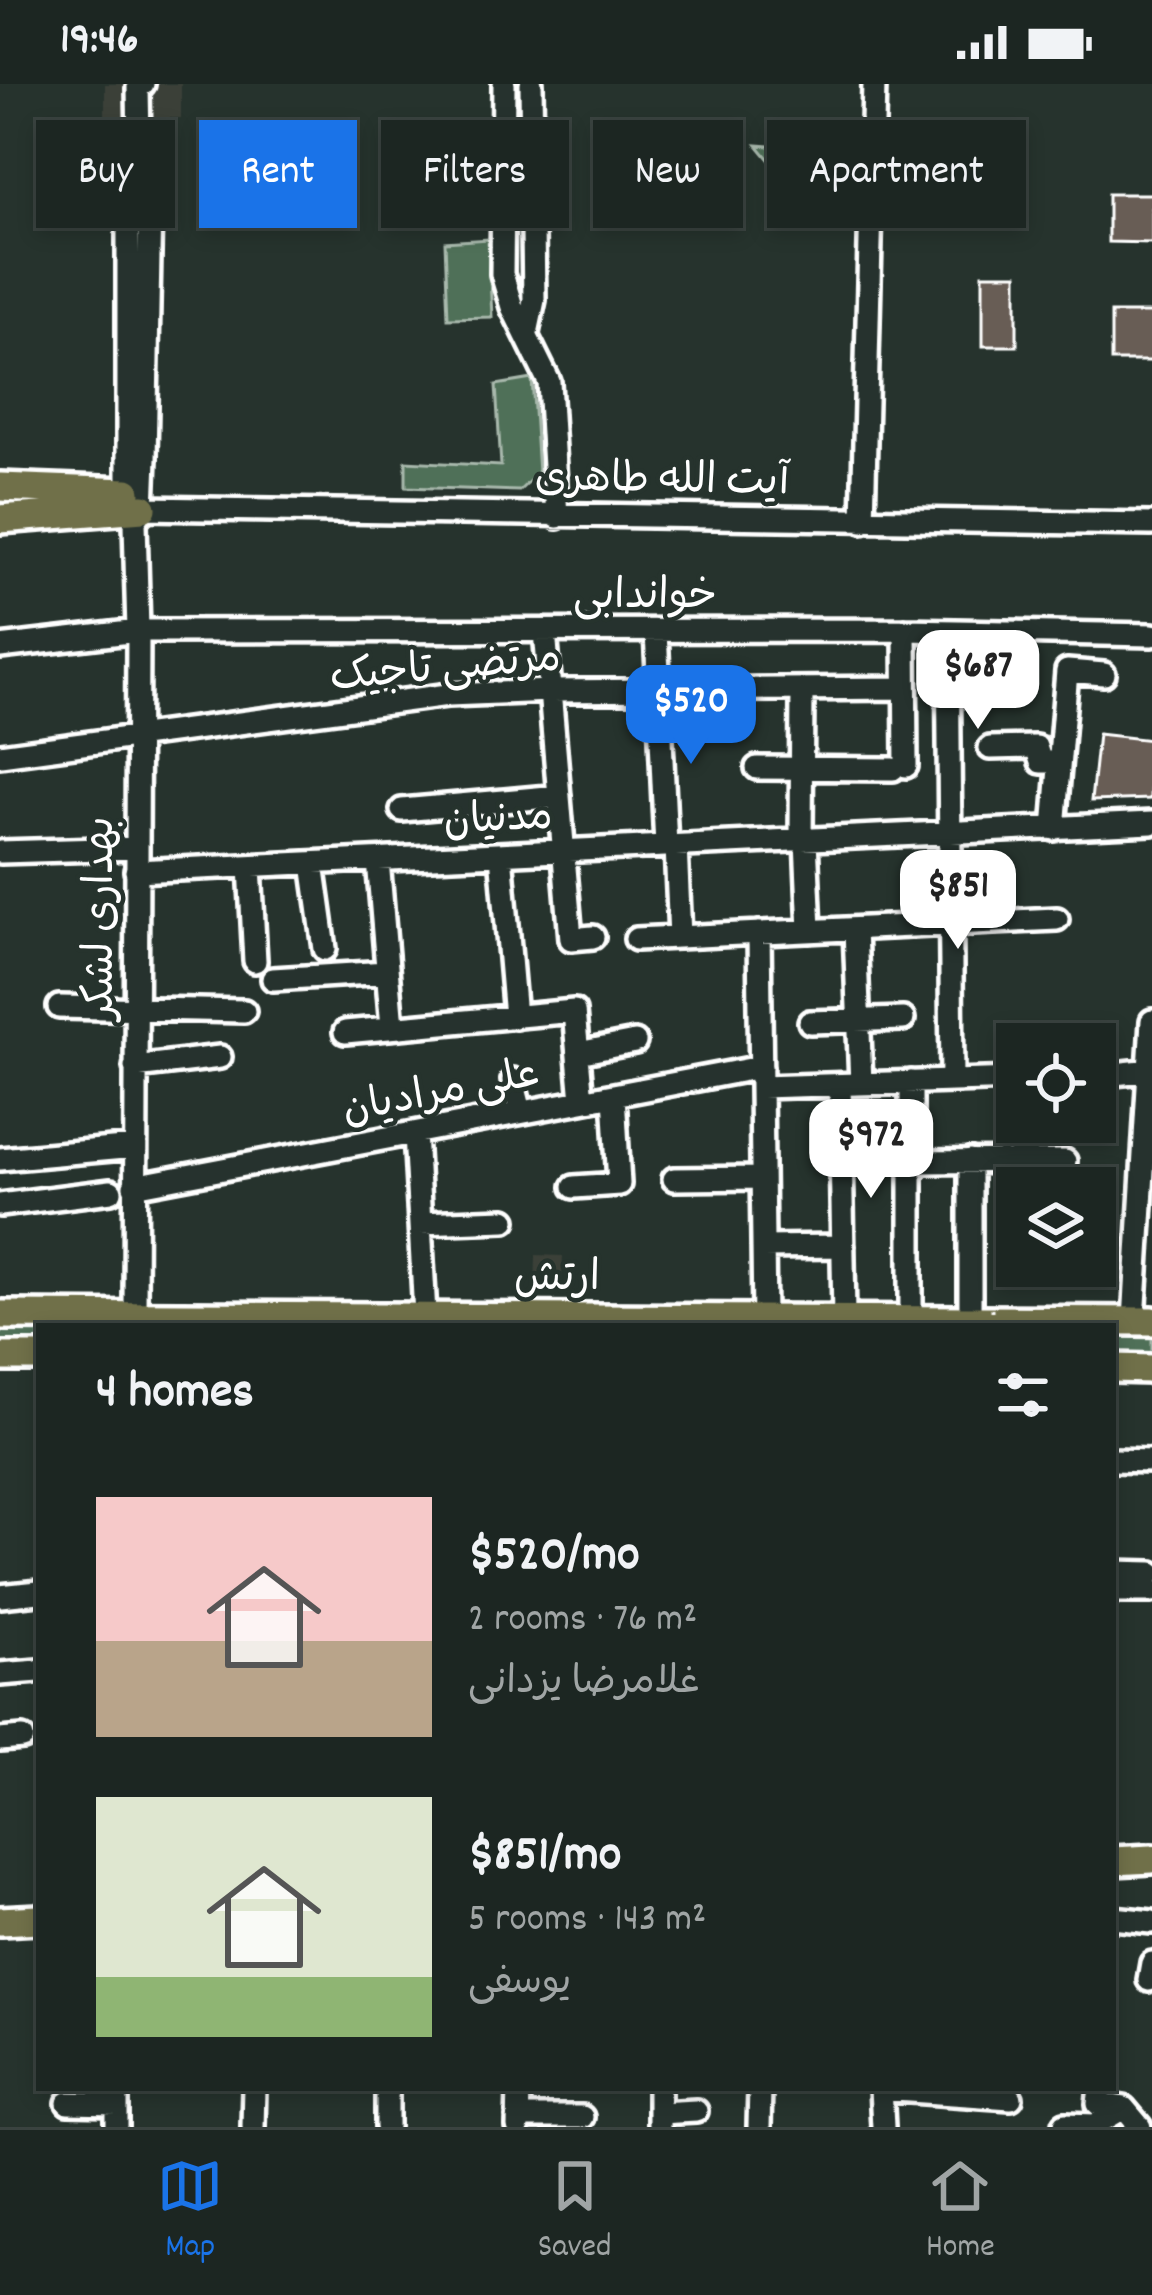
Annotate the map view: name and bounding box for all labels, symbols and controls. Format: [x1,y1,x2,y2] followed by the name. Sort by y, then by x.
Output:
[60,10,139,74] text: 19:46
[36,120,175,228] chip: Buy
[199,120,357,228] chip: Rent
[381,120,569,228] chip: Filters
[593,120,743,228] chip: New
[767,120,1026,228] chip: Apartment
[534,451,791,515] street label: آیت الله طاهری
[573,569,717,629] street label: خواندابی
[907,630,1049,732] pin: $687
[328,631,563,711] street label: مرتضی تاجیک
[943,641,1013,696] text: $687
[620,665,762,767] pin: $520
[653,676,729,731] text: $520
[442,789,554,855] street label: مدنیان
[74,816,134,1023] street label: بهداری لشکر
[887,850,1029,952] pin: $851
[927,861,989,916] text: $851
[996,1023,1116,1287] map controls
[996,1023,1116,1143] button: locate
[338,1046,545,1143] street label: علی مرادیان
[800,1099,942,1201] pin: $972
[836,1110,906,1165] text: $972
[996,1167,1116,1287] button: layers
[514,1251,600,1311] street label: ارتش
[96,1359,254,1431] text: 4 homes
[990,1362,1056,1428] icon: filters
[468,1522,640,1594] text: $520/mo
[192,1545,336,1689] icon: home
[468,1594,697,1649] text: 2 rooms · 76 m²
[468,1657,700,1712] text: غلامرضا یزدانی
[468,1822,621,1894] text: $851/mo
[192,1845,336,1989] icon: home
[468,1894,706,1949] text: 5 rooms · 143 m²
[468,1957,571,2012] text: یوسفی
[157,2153,223,2272] tab: Map
[538,2153,612,2272] tab: Saved
[926,2153,995,2272] tab: Home

